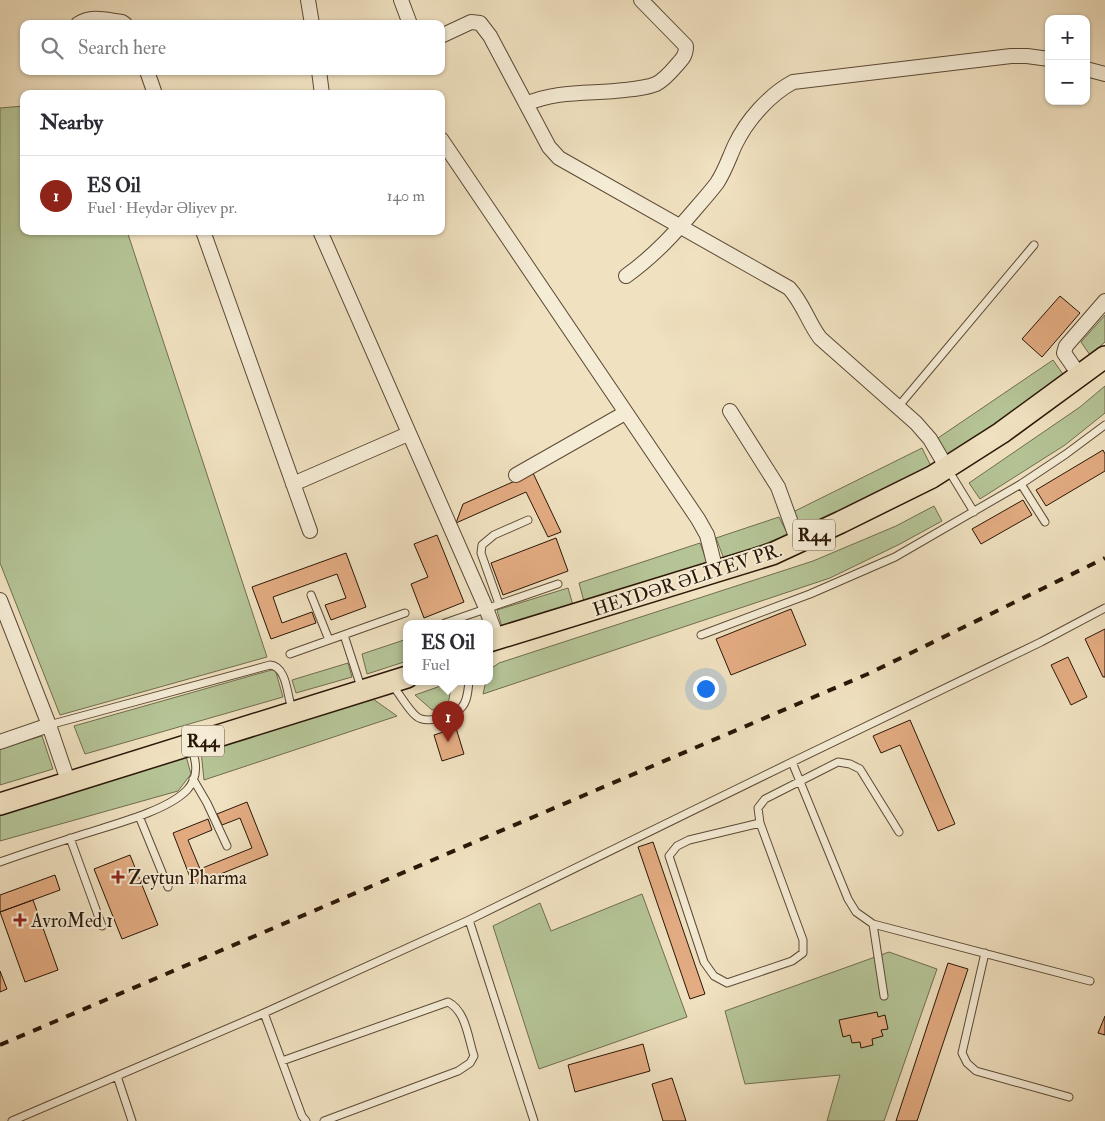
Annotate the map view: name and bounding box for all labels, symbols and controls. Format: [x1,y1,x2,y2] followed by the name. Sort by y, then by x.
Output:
[1045,15,1090,105] map controls
[1045,15,1090,60] button: +
[20,20,445,75] search box
[38,34,66,62] icon: search
[78,36,166,60] text: Search here
[1045,60,1090,105] button: −
[40,109,103,136] text: Nearby
[87,174,141,198] text: ES Oil
[53,186,59,206] text: 1
[387,186,425,206] text: 140 m
[87,198,237,218] text: Fuel · Heydər Əliyev pr.
[793,520,835,550] road number: R44
[590,538,785,622] street label: HEYDƏR ƏLIYEV PR.
[403,620,493,685] popup
[421,631,475,655] text: ES Oil
[421,655,450,675] text: Fuel
[693,676,719,702] your location
[432,701,464,742] pin: 1
[182,726,224,756] road number: R44
[128,866,247,890] place label: Zeytun Pharma
[112,871,124,883] marker: Zeytun Pharma
[30,909,113,933] place label: AvroMed 1
[13,913,27,927] marker: AvroMed 1

